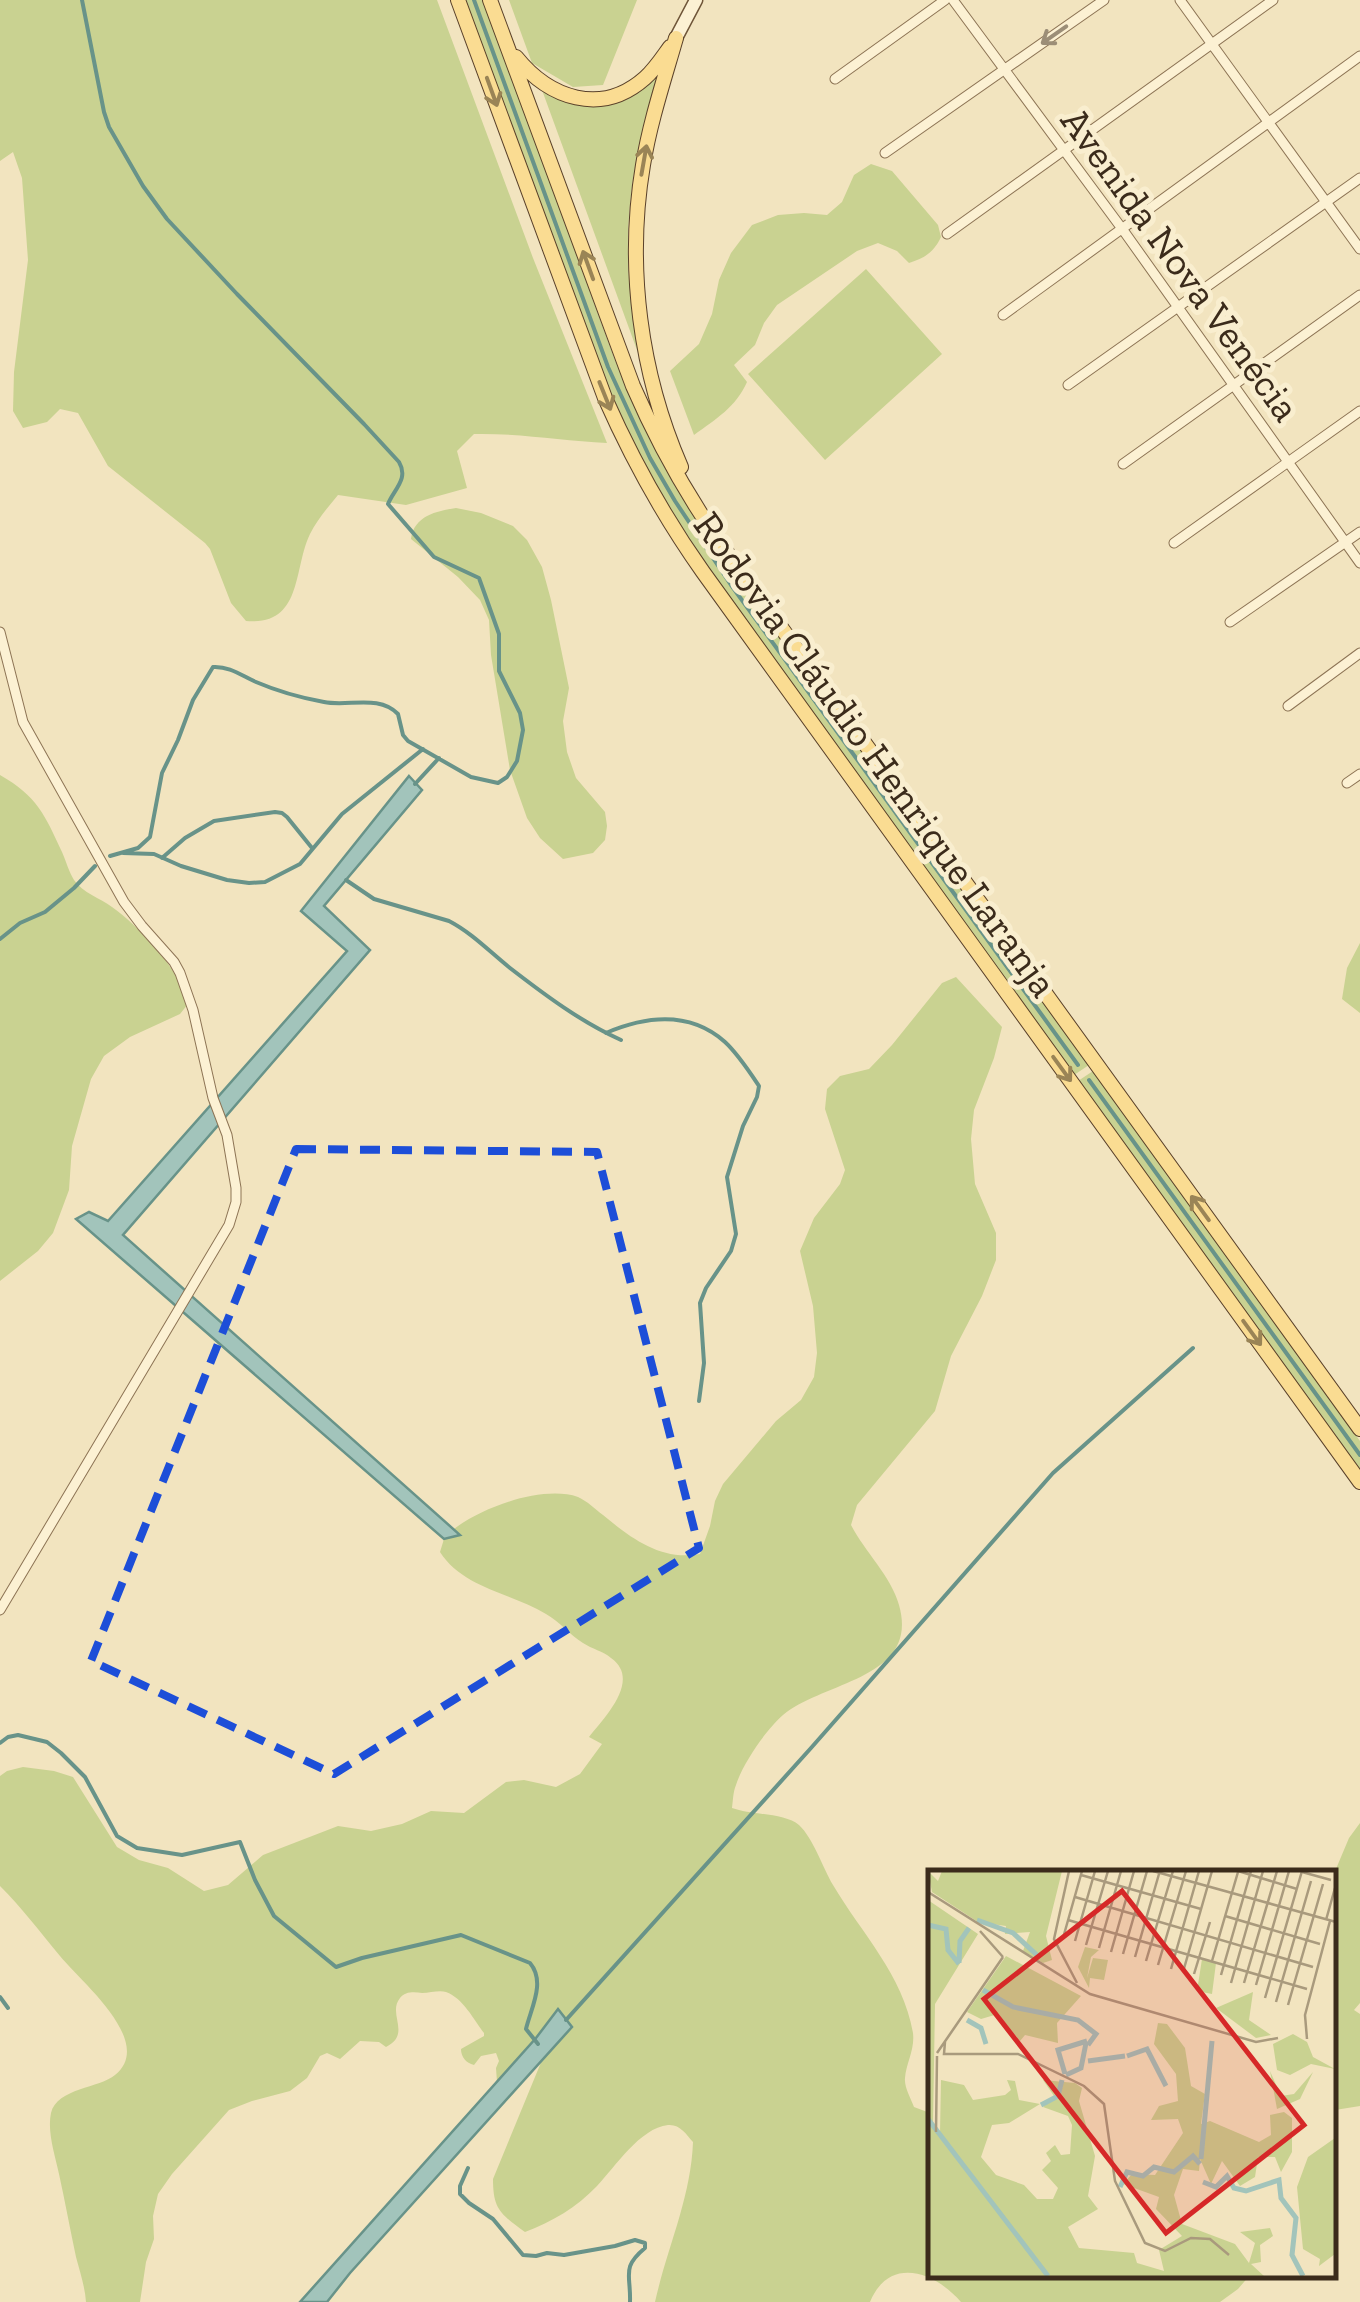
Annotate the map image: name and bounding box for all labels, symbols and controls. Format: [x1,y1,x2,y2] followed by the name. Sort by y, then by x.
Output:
[1041,24,1069,45] one-way arrow
[484,75,502,106] one-way arrow
[1051,98,1311,430] street label: Avenida Nova Venécia
[635,145,654,177] one-way arrow
[578,250,596,281] one-way arrow
[597,380,615,411] one-way arrow
[684,502,1068,1006] street label: Rodovia Cláudio Henrique Laranja
[1051,1055,1072,1082] one-way arrow
[1190,1195,1211,1223] one-way arrow
[1241,1319,1262,1346] one-way arrow
[928,1870,1335,2277] inset map

